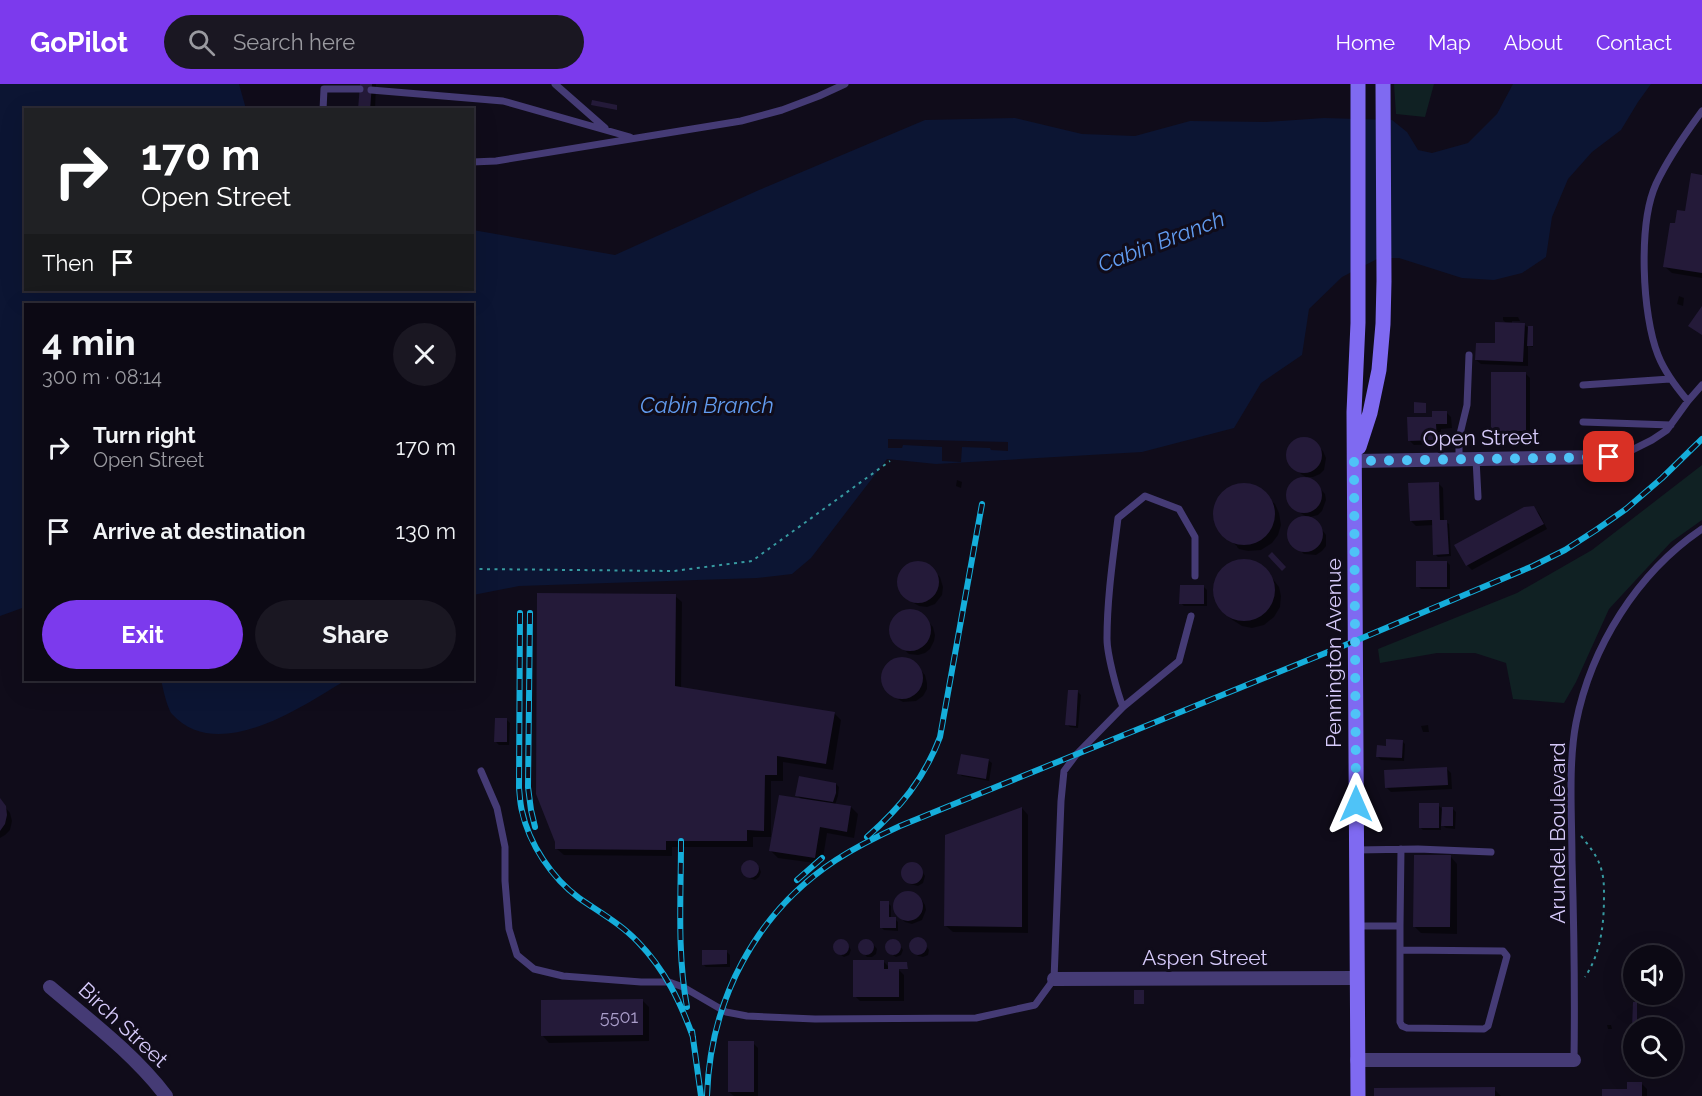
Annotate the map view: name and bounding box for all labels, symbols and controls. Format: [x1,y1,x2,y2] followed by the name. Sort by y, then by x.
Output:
[164,15,584,69] search box
[30,26,128,59] text: GoPilot
[185,26,218,59] icon: search
[233,29,355,55] text: Search here
[1336,30,1395,55] text: Home
[1428,30,1471,55] text: Map
[1504,30,1563,55] text: About
[1596,30,1672,55] text: Contact
[141,131,260,180] text: 170 m
[42,132,120,210] icon: right
[141,181,291,212] text: Open Street
[1094,205,1228,277] water label: Cabin Branch
[106,246,139,279] icon: arrive
[42,250,94,276] text: Then
[42,321,136,363] text: 4 min
[393,323,456,386] button: close
[42,365,162,389] text: 300 m · 08:14
[640,392,774,418] water label: Cabin Branch
[93,422,196,448] text: Turn right
[1422,424,1540,451] street label: Open Street
[42,431,75,464] icon: right
[1583,431,1634,482] pin
[396,434,456,460] text: 170 m
[1592,440,1625,473] icon: arrive
[93,448,204,472] text: Open Street
[42,515,75,548] icon: arrive
[93,518,306,544] text: Arrive at destination
[396,518,456,544] text: 130 m
[1321,558,1346,748] street label: Pennington Avenue
[42,600,243,669] button: Exit
[255,600,456,669] button: Share
[1545,742,1570,924] street label: Arundel Boulevard
[1324,772,1388,836] position arrow
[1142,945,1268,970] street label: Aspen Street
[1623,945,1683,1077] map controls
[1623,945,1683,1005] button: sound
[74,977,173,1072] street label: Birch Street
[600,1006,638,1027] house number: 5501
[1623,1017,1683,1077] button: search

